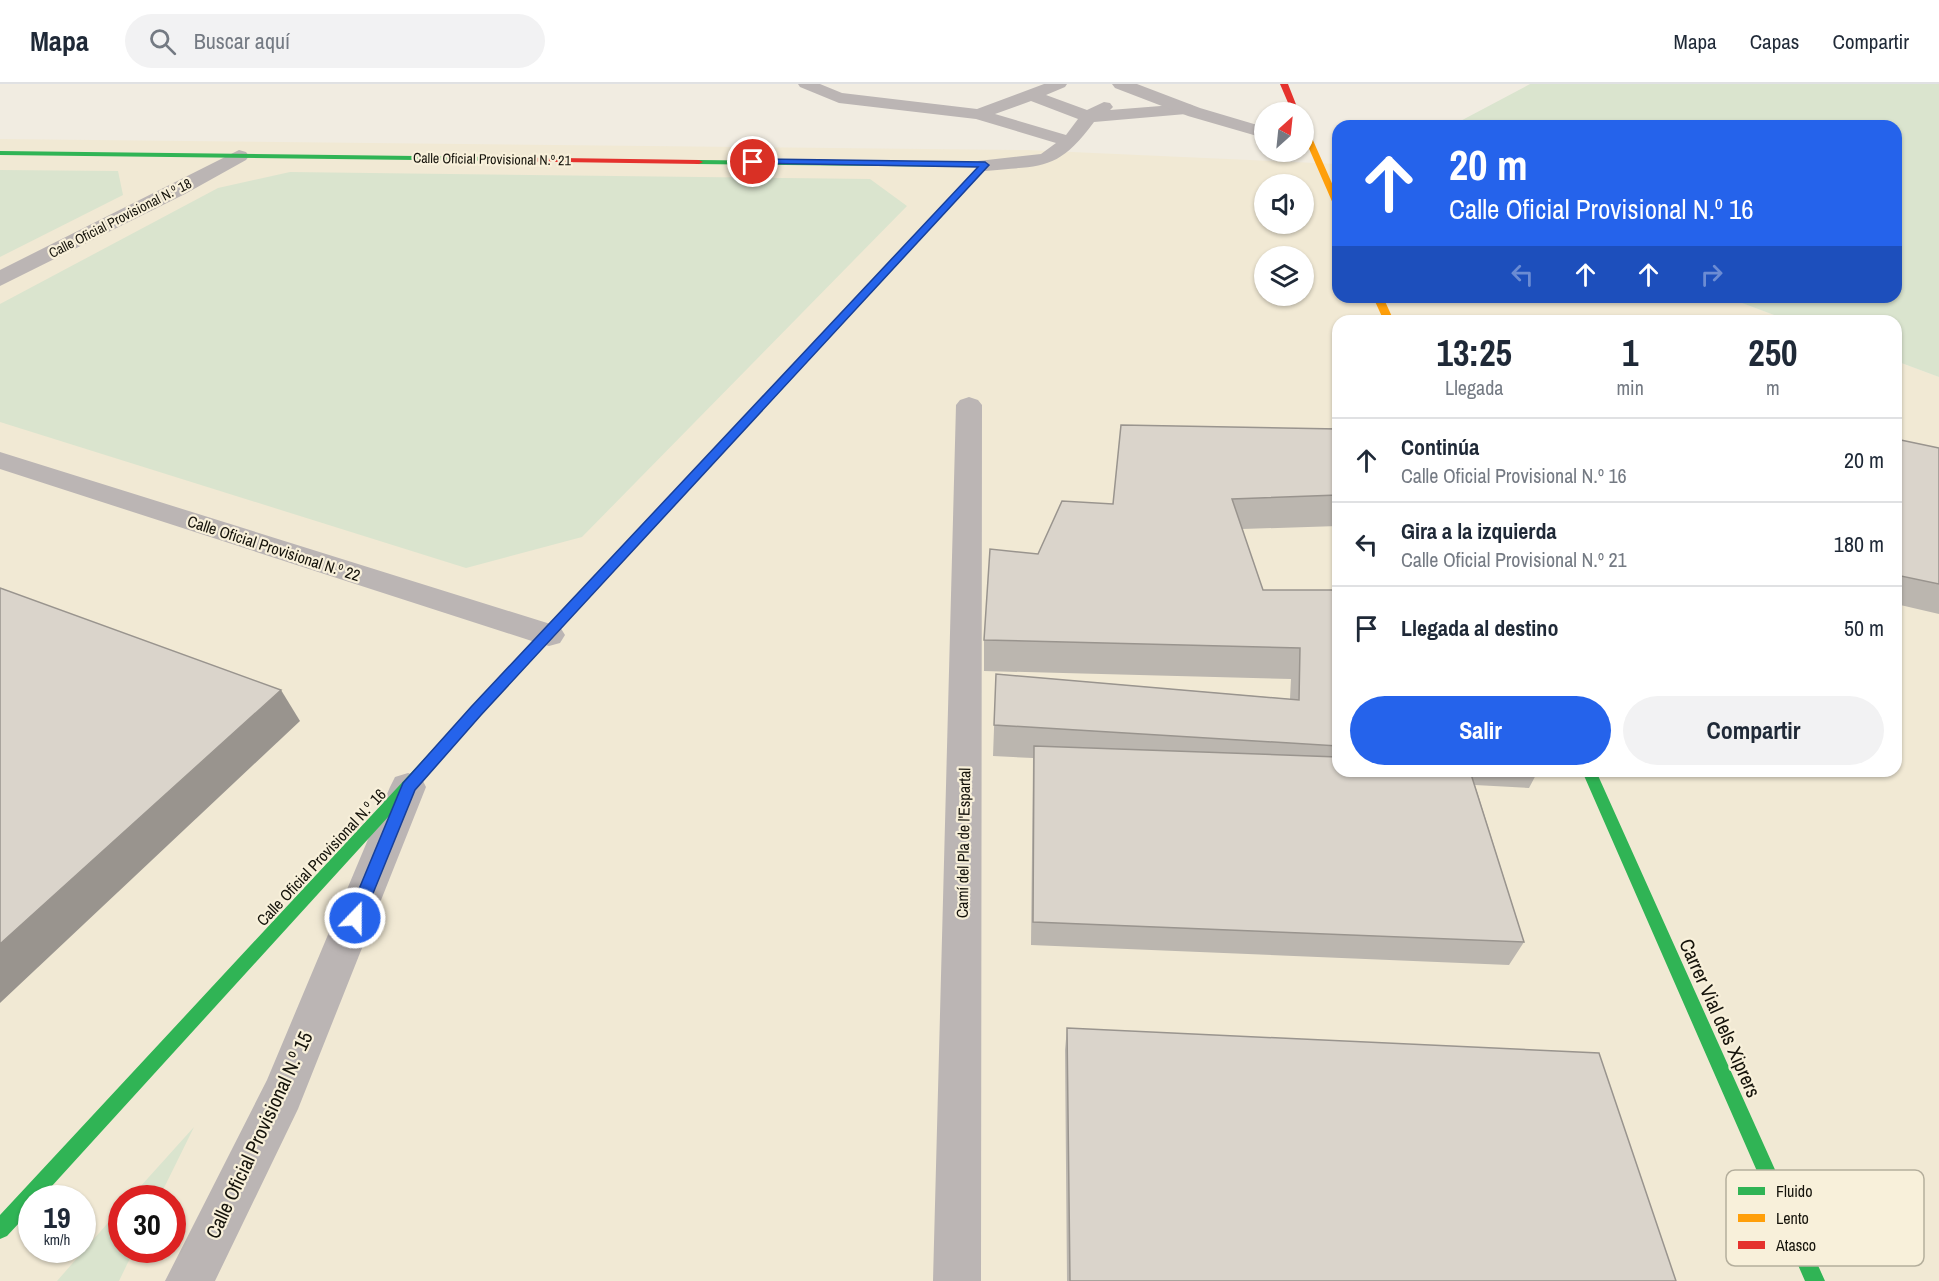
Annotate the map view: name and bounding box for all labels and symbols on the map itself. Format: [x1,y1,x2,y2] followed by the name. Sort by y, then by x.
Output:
[1254,102,1314,162] north arrow
[727,136,778,187] pin
[413,149,572,169] street label: Calle Oficial Provisional N.º 21
[46,174,194,262] street label: Calle Oficial Provisional N.º 18
[185,510,363,586] street label: Calle Oficial Provisional N.º 22
[951,767,975,918] street label: Camí del Pla de l'Espartal
[251,783,391,931] street label: Calle Oficial Provisional N.º 16
[323,886,387,950] position arrow
[1673,934,1768,1101] street label: Carrer Vial dels Xiprers
[199,1027,318,1243] street label: Calle Oficial Provisional N.º 15
[1726,1170,1924,1266] legend
[1776,1180,1812,1202] text: Fluido
[108,1185,186,1263] speed limit sign: 30
[1776,1207,1809,1229] text: Lento
[1775,1234,1816,1256] text: Atasco

